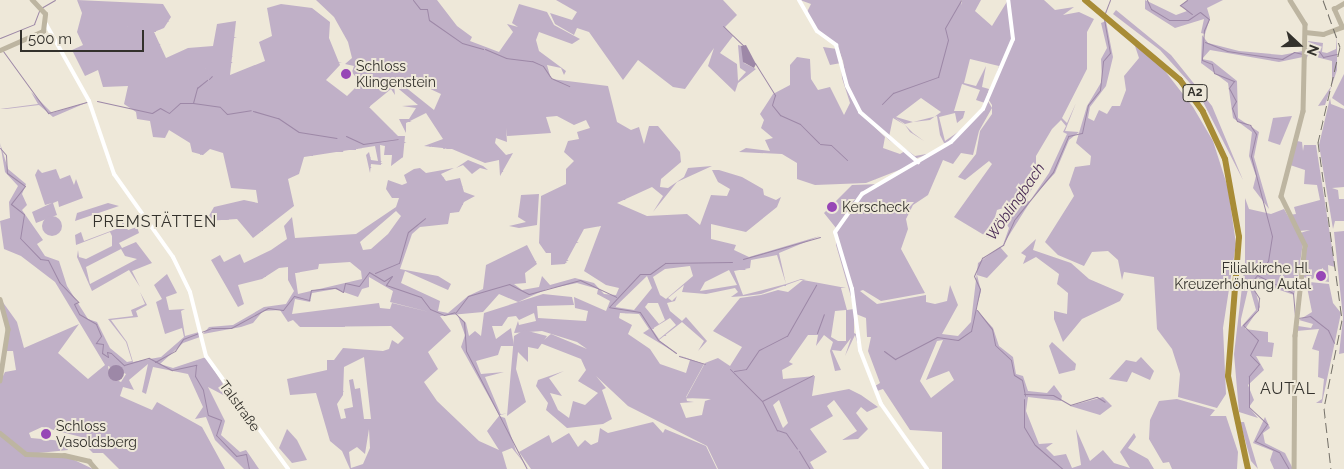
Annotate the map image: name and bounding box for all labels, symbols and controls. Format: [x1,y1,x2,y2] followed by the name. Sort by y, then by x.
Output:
[22,20,146,52] scale bar
[1274,20,1324,70] north arrow
[28,30,72,48] text: 500 m
[1304,43,1322,58] text: N
[356,58,436,90] place label: Schloss Klingenstein
[340,68,352,80] marker: Schloss Klingenstein
[1182,84,1208,102] road number: A2
[983,160,1049,244] water label: Wöblingbach
[842,199,910,215] place label: Kerscheck
[826,201,838,213] marker: Kerscheck
[91,212,219,232] district label: PREMSTÄTTEN
[1174,260,1311,292] place label: Filialkirche Hl. Kreuzerhöhung Autal
[1315,270,1327,282] marker: Filialkirche Hl. Kreuzerhöhung Autal
[216,377,264,435] street label: Talstraße
[1259,379,1317,399] district label: AUTAL
[56,418,137,451] place label: Schloss Vasoldsberg
[40,428,52,440] marker: Schloss Vasoldsberg

